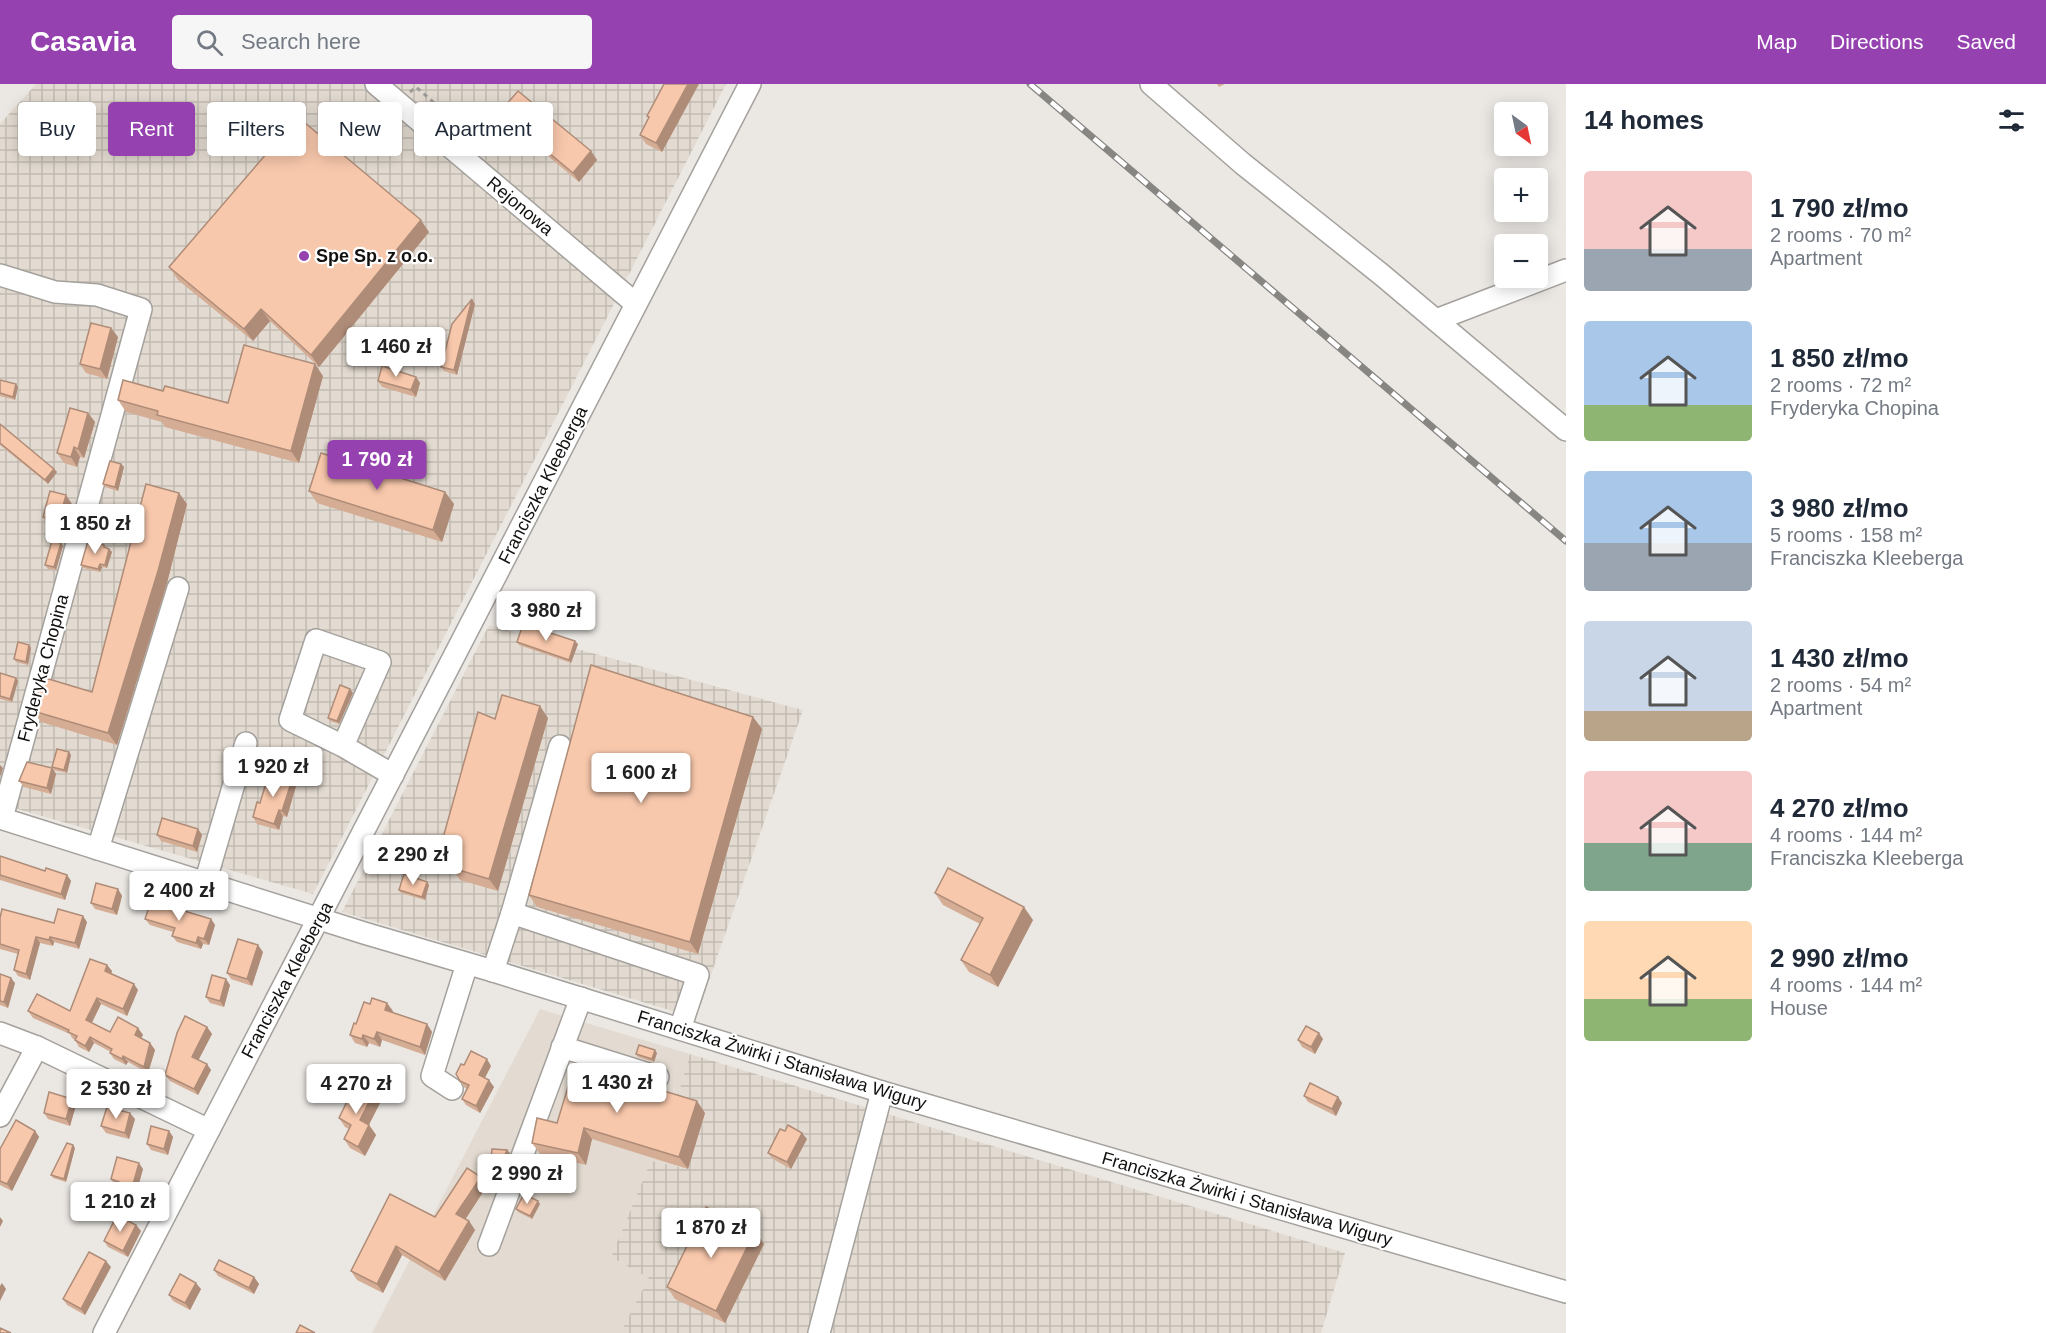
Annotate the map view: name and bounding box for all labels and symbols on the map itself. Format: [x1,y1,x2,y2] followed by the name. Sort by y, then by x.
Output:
[1494,102,1548,156] north arrow
[483,173,558,240] street label: Rejonowa
[316,246,433,266] place label: Spe Sp. z o.o.
[297,249,311,263] marker: Spe Sp. z o.o.
[334,327,458,378] pin: 1 460 zł
[495,402,592,567] street label: Franciszka Kleeberga
[315,440,439,491] pin: 1 790 zł
[33,504,157,555] pin: 1 850 zł
[14,591,73,744] street label: Fryderyka Chopina
[484,591,608,642] pin: 3 980 zł
[211,747,335,798] pin: 1 920 zł
[579,753,703,804] pin: 1 600 zł
[351,835,475,886] pin: 2 290 zł
[117,871,241,922] pin: 2 400 zł
[237,898,337,1062] street label: Franciszka Kleeberga
[635,1006,929,1114] street label: Franciszka Żwirki i Stanisława Wigury
[555,1063,679,1114] pin: 1 430 zł
[294,1064,418,1115] pin: 4 270 zł
[54,1069,178,1120] pin: 2 530 zł
[1100,1148,1394,1250] street label: Franciszka Żwirki i Stanisława Wigury
[465,1154,589,1205] pin: 2 990 zł
[58,1182,182,1233] pin: 1 210 zł
[649,1208,773,1259] pin: 1 870 zł

